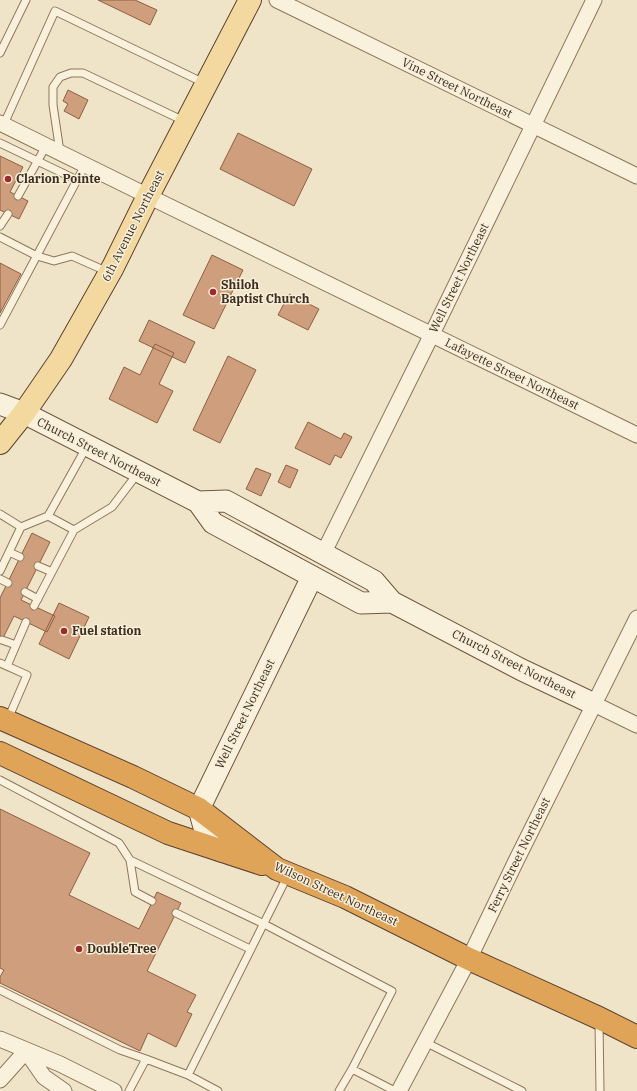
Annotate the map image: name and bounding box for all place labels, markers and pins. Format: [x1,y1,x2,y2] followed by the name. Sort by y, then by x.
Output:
[16,171,101,186] place label: Clarion Pointe
[3,174,13,184] marker: Clarion Pointe
[221,277,310,306] place label: Shiloh Baptist Church
[208,287,218,297] marker: Shiloh Baptist Church
[72,623,142,638] place label: Fuel station
[59,626,69,636] marker: Fuel station
[87,941,157,956] place label: DoubleTree
[74,944,84,954] marker: DoubleTree

